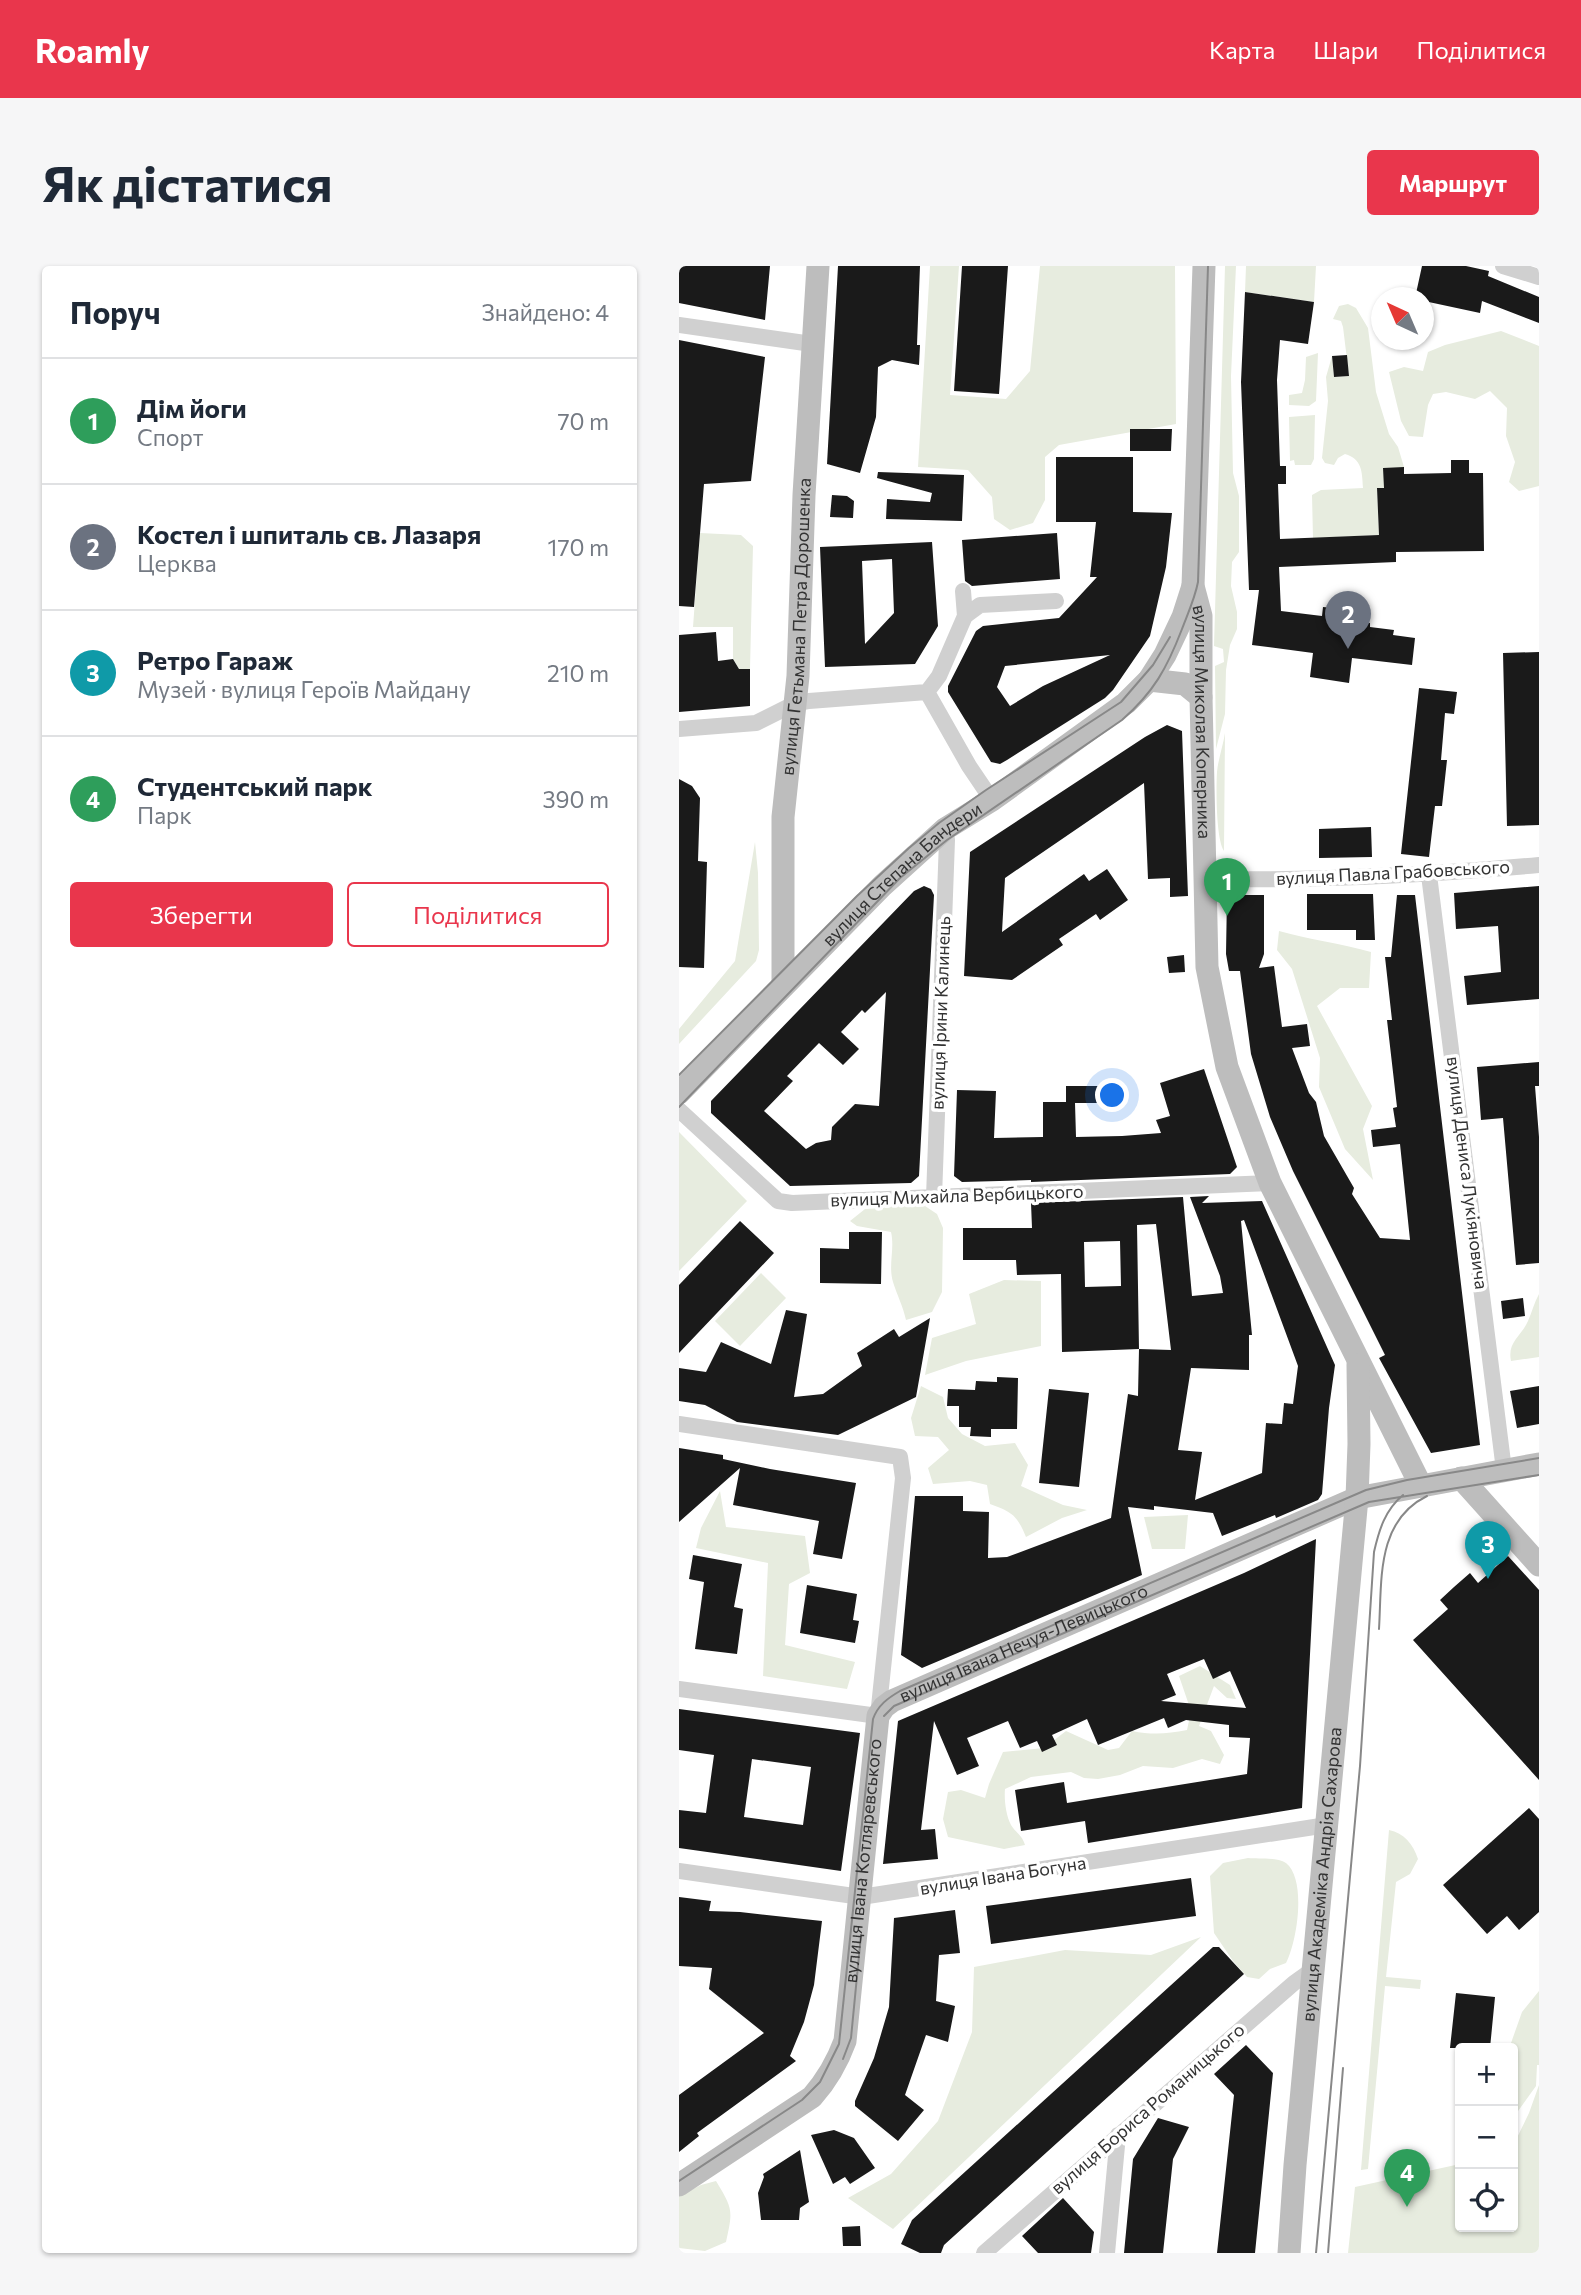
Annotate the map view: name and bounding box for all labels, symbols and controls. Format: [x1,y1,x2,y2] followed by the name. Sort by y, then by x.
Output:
[35,29,150,70] text: Roamly
[1209,35,1275,64] text: Карта
[1313,35,1379,64] text: Шари
[1417,35,1546,64] text: Поділитися
[1367,150,1539,215] button: Маршрут
[42,152,333,212] text: Як дістатися
[1371,287,1434,350] north arrow
[70,293,161,330] text: Поруч
[482,298,609,326] text: Знайдено: 4
[137,392,247,423] text: Дім йоги
[88,407,98,435] text: 1
[557,407,609,435] text: 70 m
[137,423,204,451] text: Спорт
[775,477,815,776] street label: вулиця Гетьмана Петра Дорошенка
[137,518,481,549] text: Костел і шпиталь св. Лазаря
[86,533,100,561] text: 2
[548,533,609,561] text: 170 m
[137,549,217,577] text: Церква
[1325,591,1371,649] pin: 2
[1188,602,1216,839] street label: вулиця Миколая Коперника
[137,644,293,675] text: Ретро Гараж
[86,659,100,687] text: 3
[547,659,609,687] text: 210 m
[137,675,471,703] text: Музей · вулиця Героїв Майдану
[137,770,373,801] text: Студентський парк
[86,785,100,813] text: 4
[542,785,609,813] text: 390 m
[817,797,986,950] street label: вулиця Степана Бандери
[137,801,192,829] text: Парк
[1275,855,1510,889] street label: вулиця Павла Грабовського
[1204,858,1250,916] pin: 1
[70,882,333,947] button: Зберегти
[347,882,609,947] button: Поділитися
[926,916,954,1110] street label: вулиця Ірини Калинець
[1443,1055,1493,1291] street label: вулиця Дениса Лукіяновича
[1095,1078,1129,1112] your location
[830,1180,1084,1210] street label: вулиця Михайла Вербицького
[1465,1521,1511,1579] pin: 3
[896,1579,1151,1707] street label: вулиця Івана Нечуя-Левицького
[1296,1726,1346,2023] street label: вулиця Академіка Андрія Сахарова
[839,1737,886,1984] street label: вулиця Івана Котляревського
[918,1851,1088,1899] street label: вулиця Івана Богуна
[1046,2018,1249,2198] street label: вулиця Бориса Романицького
[1455,2043,1518,2232] map controls
[1455,2043,1518,2106] button: +
[1455,2106,1518,2169] button: −
[1384,2149,1430,2207] pin: 4
[1455,2169,1518,2232] button: locate

